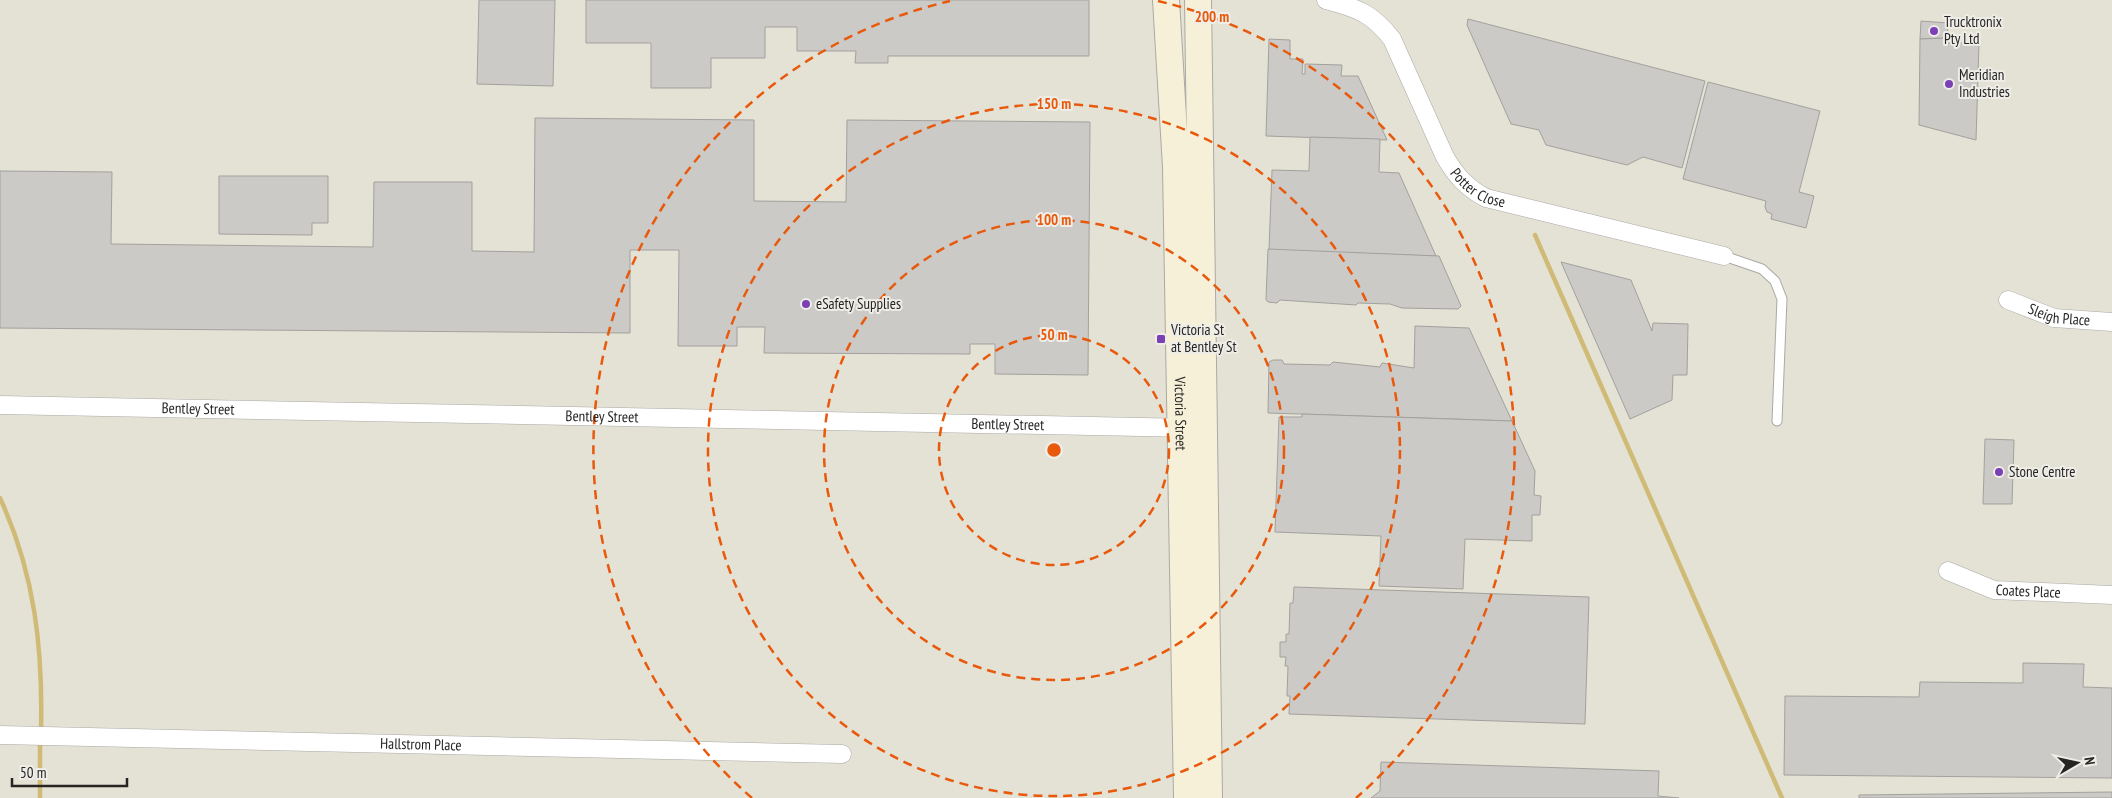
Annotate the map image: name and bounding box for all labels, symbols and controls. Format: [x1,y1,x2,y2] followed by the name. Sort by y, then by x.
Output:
[1195,7,1229,26] text: 200 m
[1944,12,2002,48] place label: Trucktronix Pty Ltd
[1928,25,1940,37] marker: Trucktronix Pty Ltd
[1959,65,2010,101] place label: Meridian Industries
[1943,78,1955,90] marker: Meridian Industries
[1037,94,1071,113] text: 150 m
[1446,164,1507,211] street label: Potter Close
[1037,210,1071,229] text: 100 m
[816,294,901,313] place label: eSafety Supplies
[800,298,812,310] marker: eSafety Supplies
[2026,299,2091,329] street label: Sleigh Place
[1170,320,1237,356] place label: Victoria St at Bentley St
[1040,325,1068,344] text: 50 m
[1155,333,1167,345] marker: Victoria St at Bentley St
[1171,376,1191,451] street label: Victoria Street
[161,398,235,419] street label: Bentley Street
[565,406,639,426] street label: Bentley Street
[971,414,1044,434] street label: Bentley Street
[1045,441,1063,459] centre of rings
[2009,462,2076,481] place label: Stone Centre
[1993,466,2005,478] marker: Stone Centre
[1995,580,2061,602] street label: Coates Place
[380,734,462,754] street label: Hallstrom Place
[2052,738,2102,788] north arrow
[12,756,128,788] scale bar
[2080,756,2099,766] text: N
[20,763,46,782] text: 50 m

